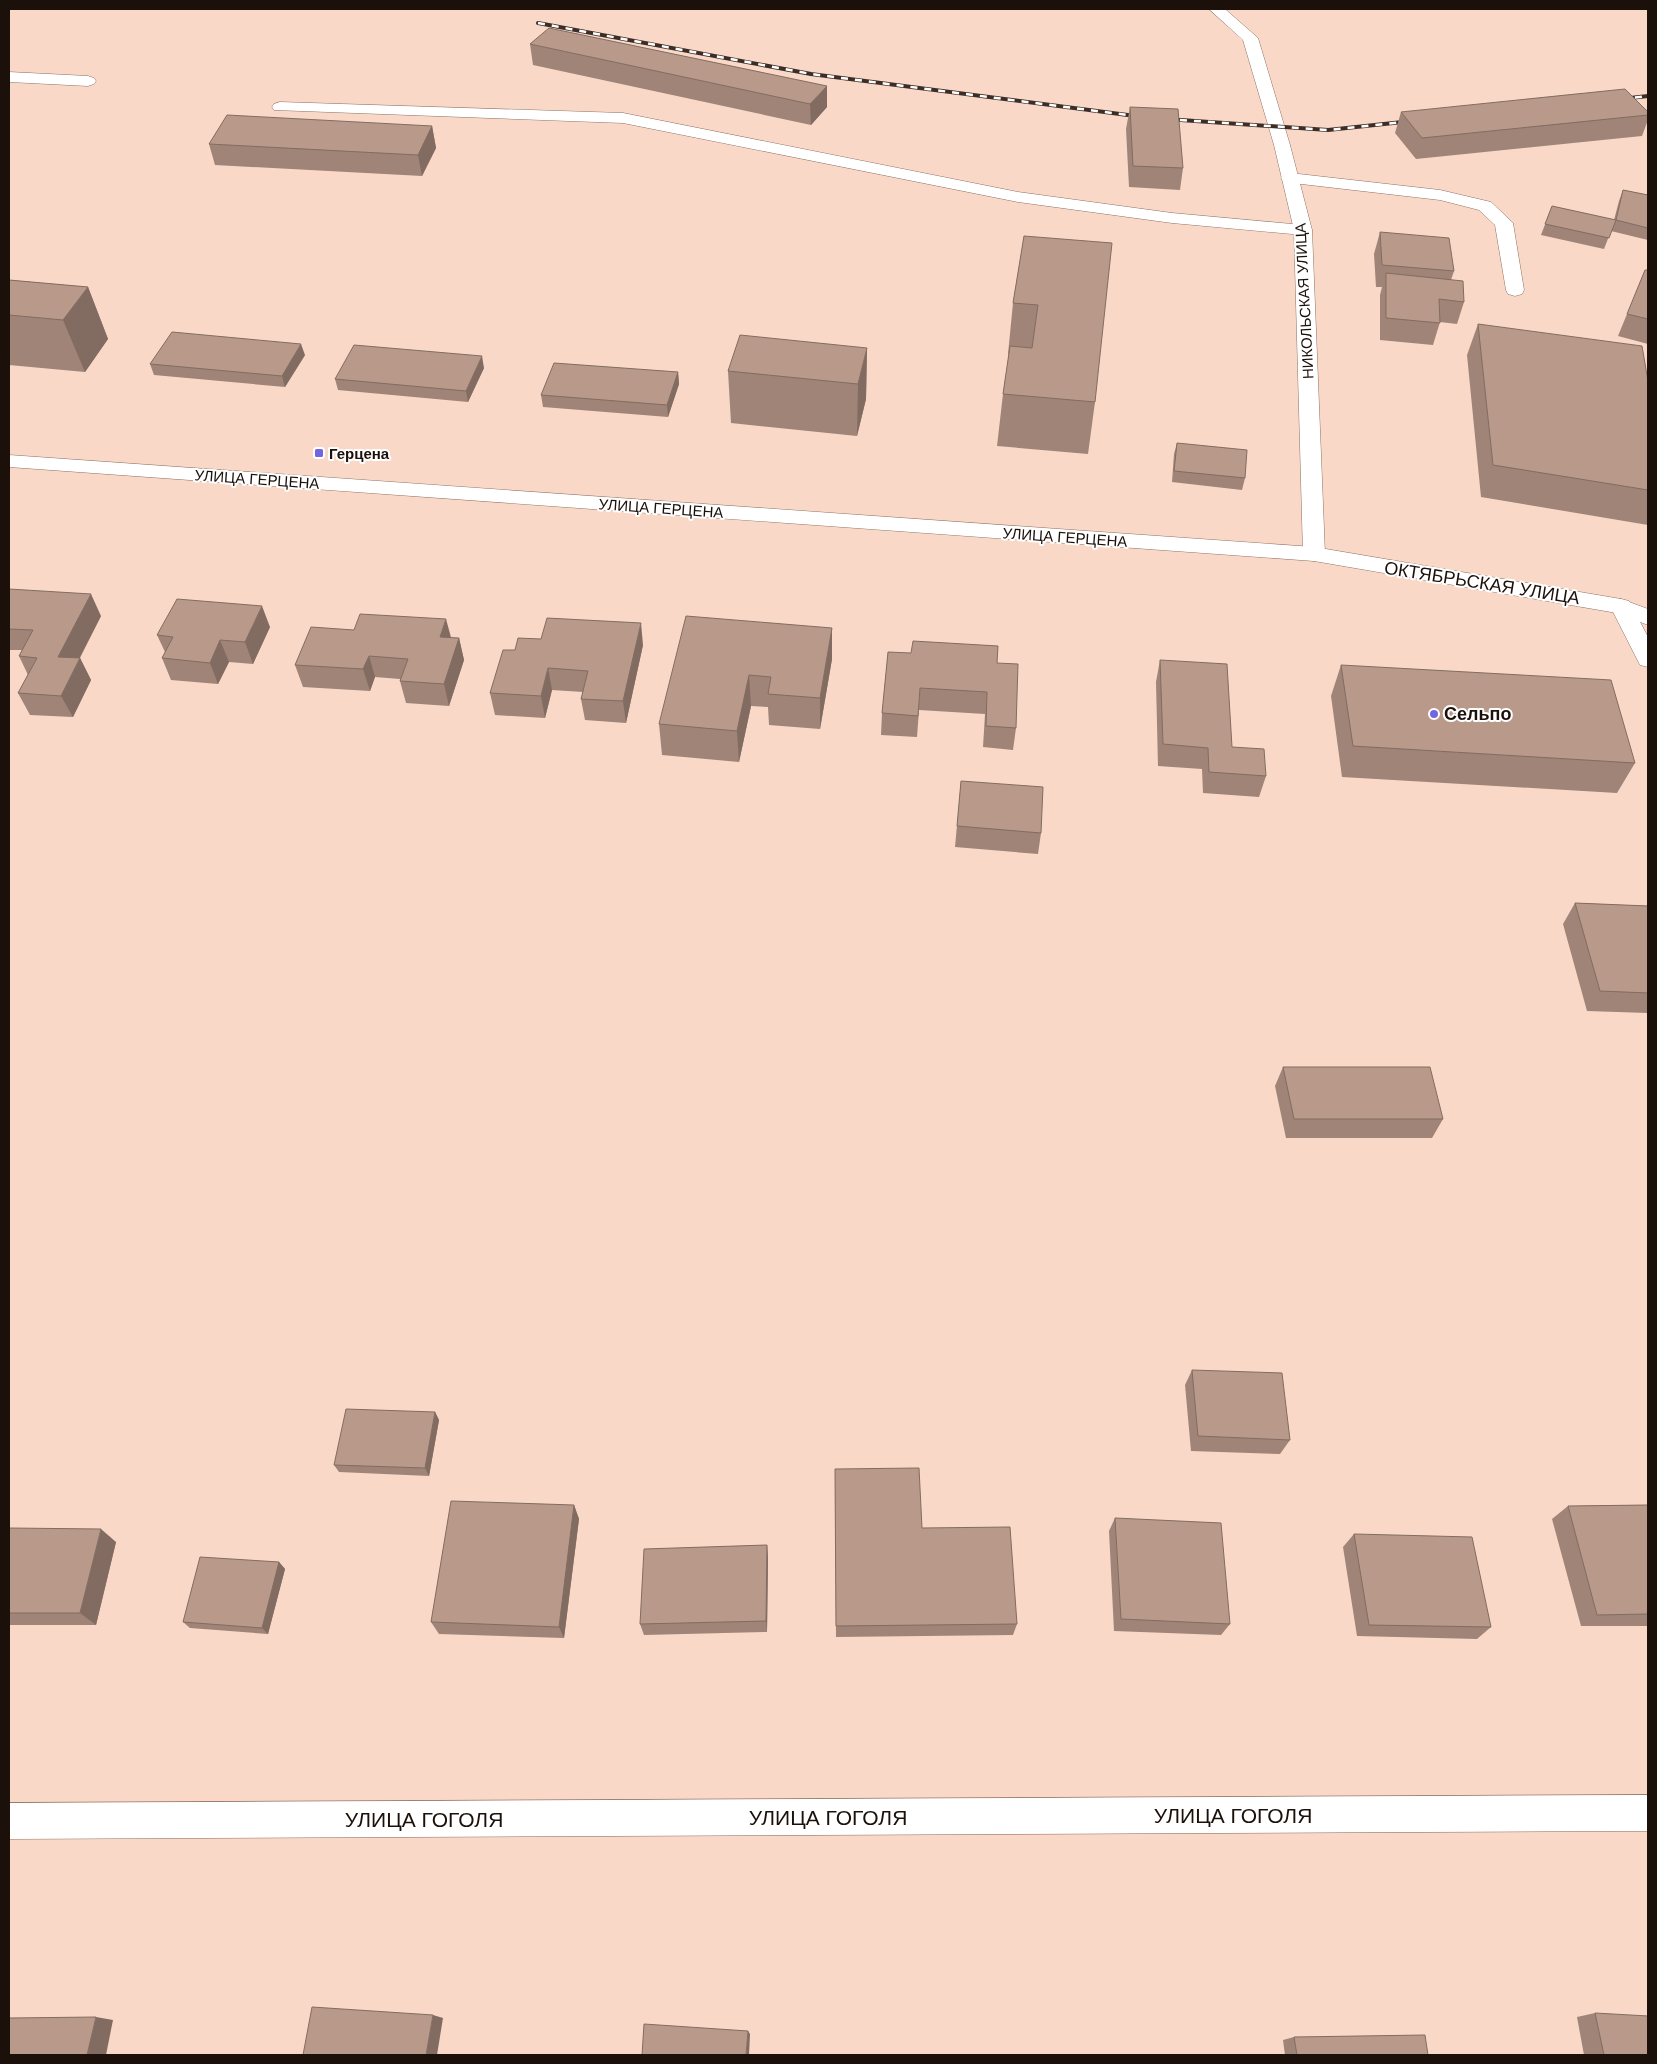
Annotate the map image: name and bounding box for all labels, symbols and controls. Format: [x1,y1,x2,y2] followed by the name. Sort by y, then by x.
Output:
[1291,222,1317,380] street label: НИКОЛЬСКАЯ УЛИЦА
[329,445,390,462] place label: Герцена
[313,447,325,459] marker: Герцена
[194,466,320,492] street label: УЛИЦА ГЕРЦЕНА
[598,495,724,521] street label: УЛИЦА ГЕРЦЕНА
[1002,524,1128,550] street label: УЛИЦА ГЕРЦЕНА
[1383,558,1581,608] street label: ОКТЯБРЬСКАЯ УЛИЦА
[1444,704,1511,724] place label: Сельпо
[1428,708,1440,720] marker: Сельпо
[1154,1804,1312,1827] street label: УЛИЦА ГОГОЛЯ
[749,1806,907,1829] street label: УЛИЦА ГОГОЛЯ
[345,1808,503,1831] street label: УЛИЦА ГОГОЛЯ

